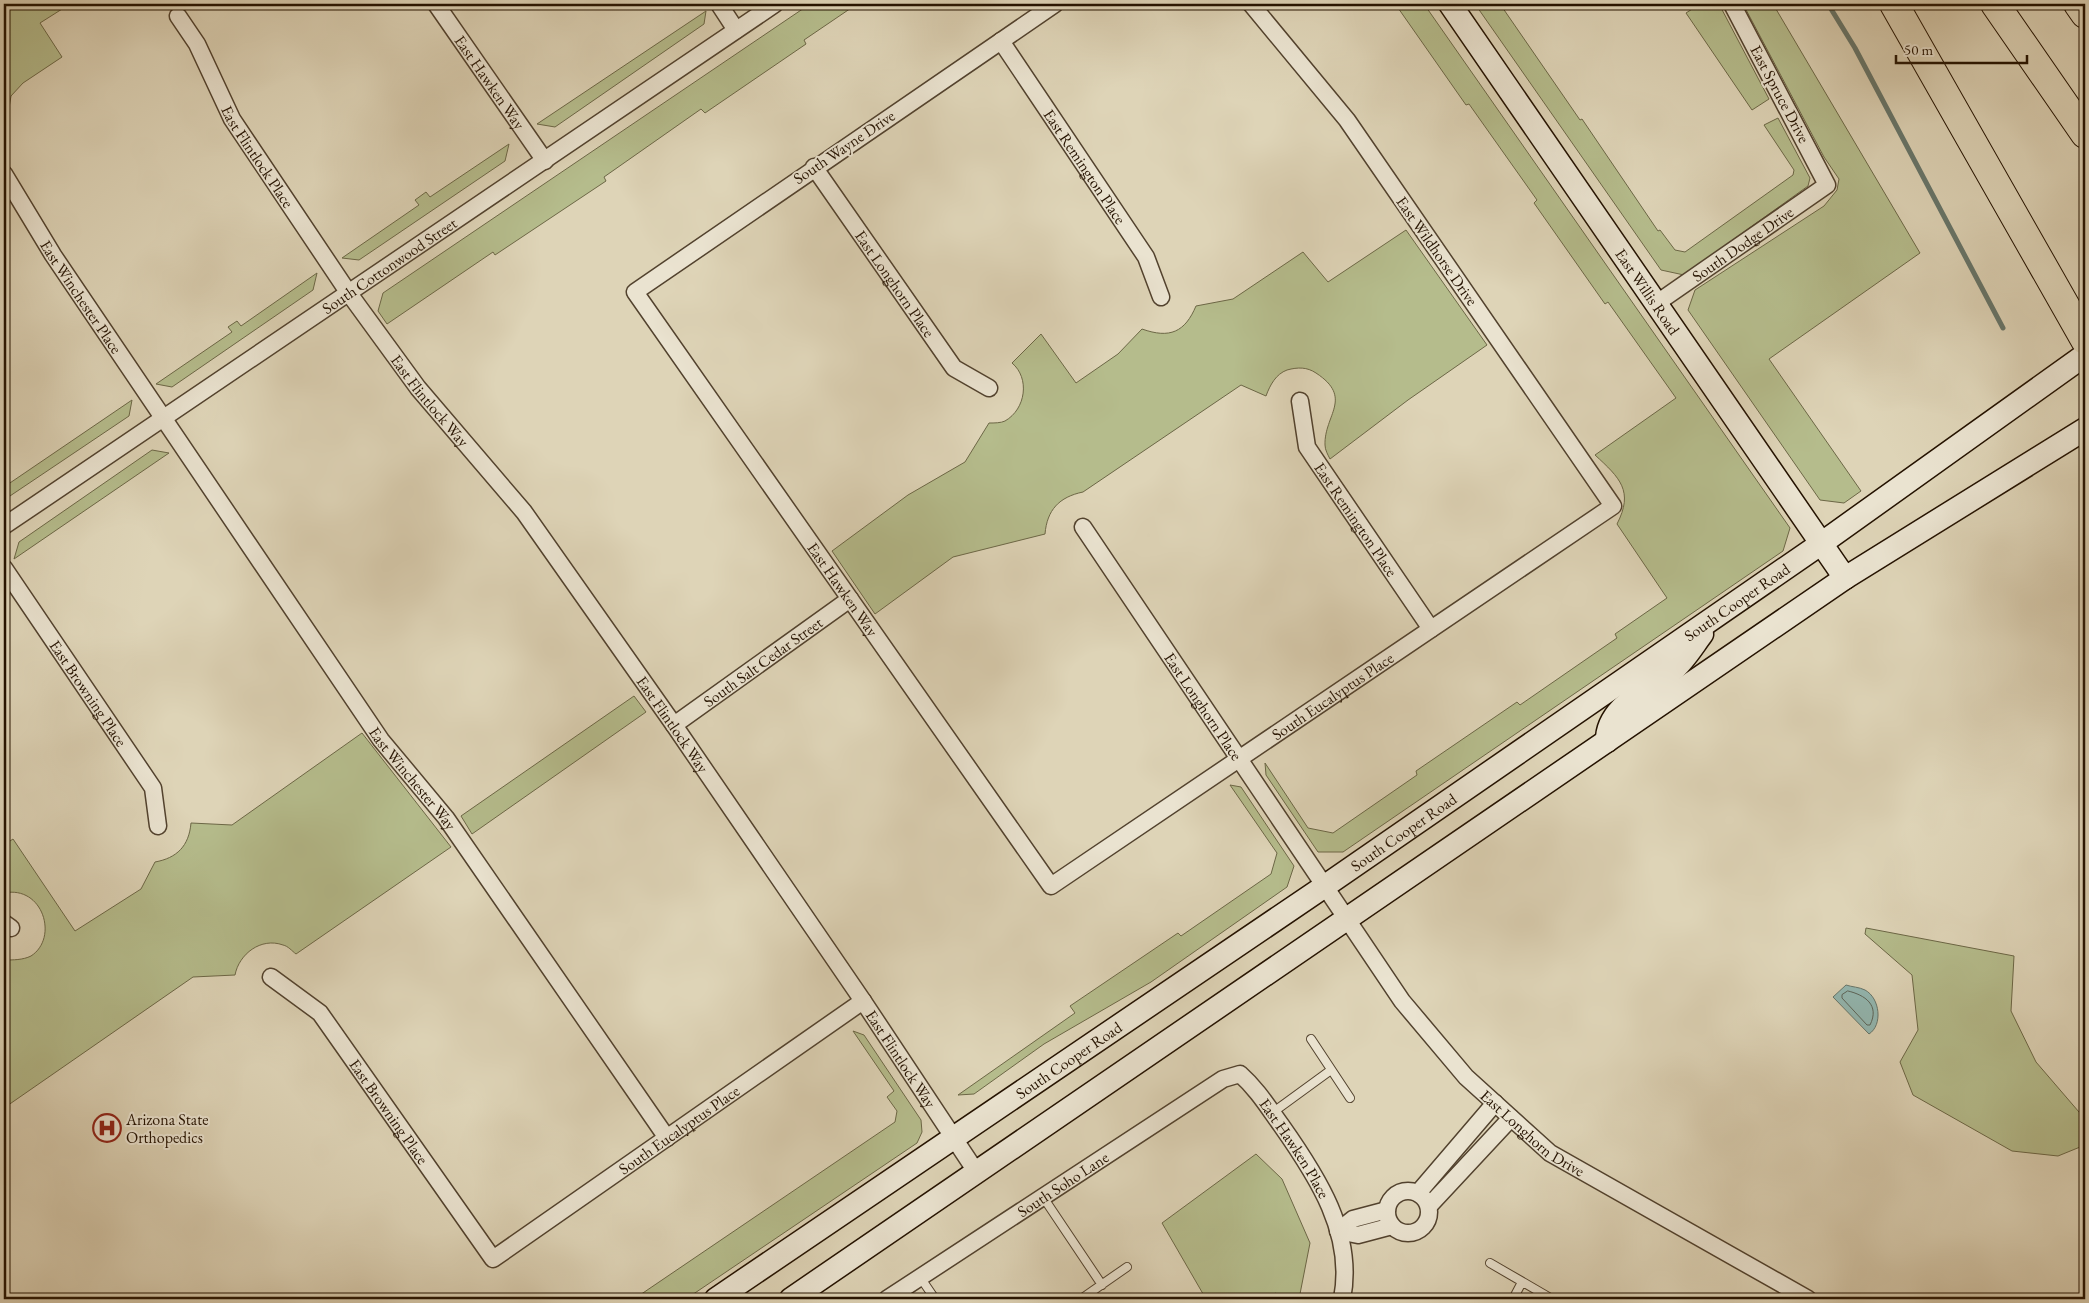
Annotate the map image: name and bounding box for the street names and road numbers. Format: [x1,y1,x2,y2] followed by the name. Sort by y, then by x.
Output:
[450,31,531,134] street label: East Hawken Way
[1745,42,1815,146] street label: East Spruce Drive
[217,102,299,212] street label: East Flintlock Place
[789,105,899,189] street label: South Wayne Drive
[1039,105,1131,228] street label: East Remington Place
[1391,192,1483,310] street label: East Wildhorse Drive
[1688,201,1797,286] street label: South Dodge Drive
[318,212,461,318] street label: South Cottonwood Street
[851,226,940,341] street label: East Longhorn Place
[36,236,127,358] street label: East Winchester Place
[1611,244,1685,339] street label: East Willis Road
[386,350,475,452] street label: East Flintlock Way
[1310,458,1403,581] street label: East Remington Place
[803,538,884,641] street label: East Hawken Way
[1680,557,1794,646] street label: South Cooper Road
[699,612,826,711] street label: South Salt Cedar Street
[45,636,132,750] street label: East Browning Place
[1267,647,1397,745] street label: South Eucalyptus Place
[1160,648,1247,764] street label: East Longhorn Place
[632,672,714,777] street label: East Flintlock Way
[365,723,462,835] street label: East Winchester Way
[1346,788,1461,876] street label: South Cooper Road
[861,1006,942,1112] street label: East Flintlock Way
[1011,1016,1127,1103] street label: South Cooper Road
[345,1054,434,1168] street label: East Browning Place
[614,1080,743,1179] street label: South Eucalyptus Place
[1476,1085,1588,1181] street label: East Longhorn Drive
[1255,1094,1335,1202] street label: East Hawken Place
[1013,1146,1112,1222] street label: South Soho Lane

